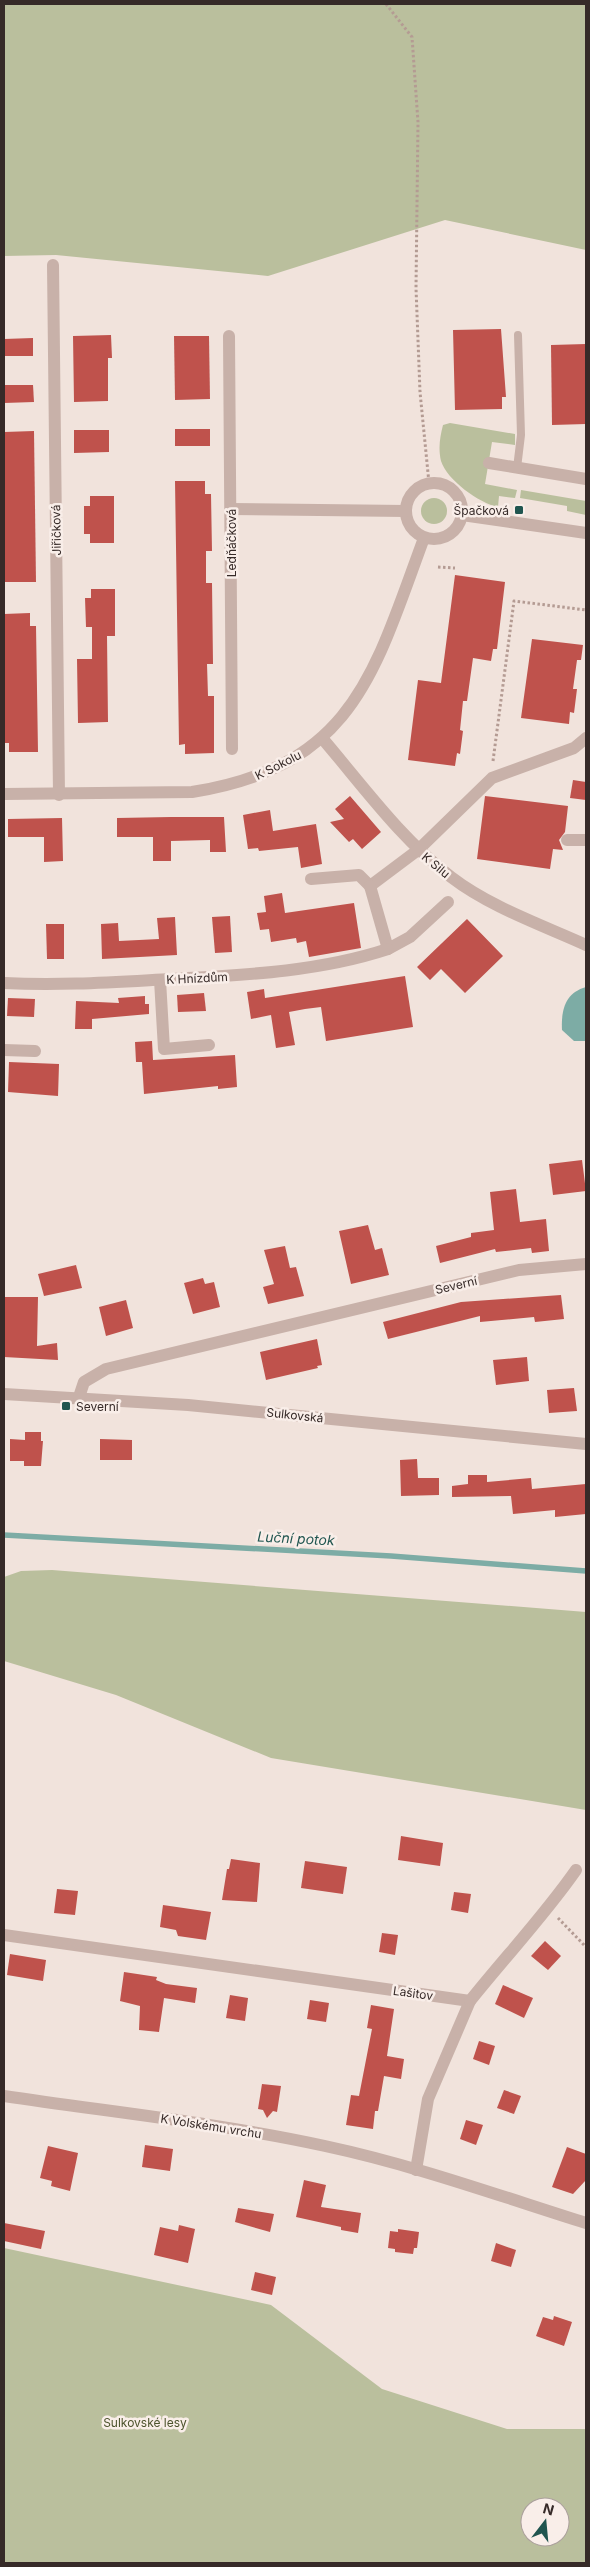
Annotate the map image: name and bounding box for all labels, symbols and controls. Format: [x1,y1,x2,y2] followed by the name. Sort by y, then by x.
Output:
[454,503,509,518] place label: Špačková
[48,504,64,556] street label: Jiřičková
[513,504,525,516] marker: Špačková
[224,509,239,577] street label: Ledňáčková
[252,747,304,783] street label: K Sokolu
[419,849,453,881] street label: K Silu
[166,969,228,987] street label: K Hnízdům
[434,1273,479,1297] street label: Severní
[76,1399,119,1414] place label: Severní
[60,1400,72,1412] marker: Severní
[266,1405,324,1425] street label: Sulkovská
[257,1527,335,1549] water label: Luční potok
[392,1983,434,2003] street label: Lašitov
[159,2111,263,2141] street label: K Volskému vrchu
[103,2415,187,2430] park label: Sulkovské lesy
[520,2497,570,2547] north arrow
[541,2499,556,2519] text: N

